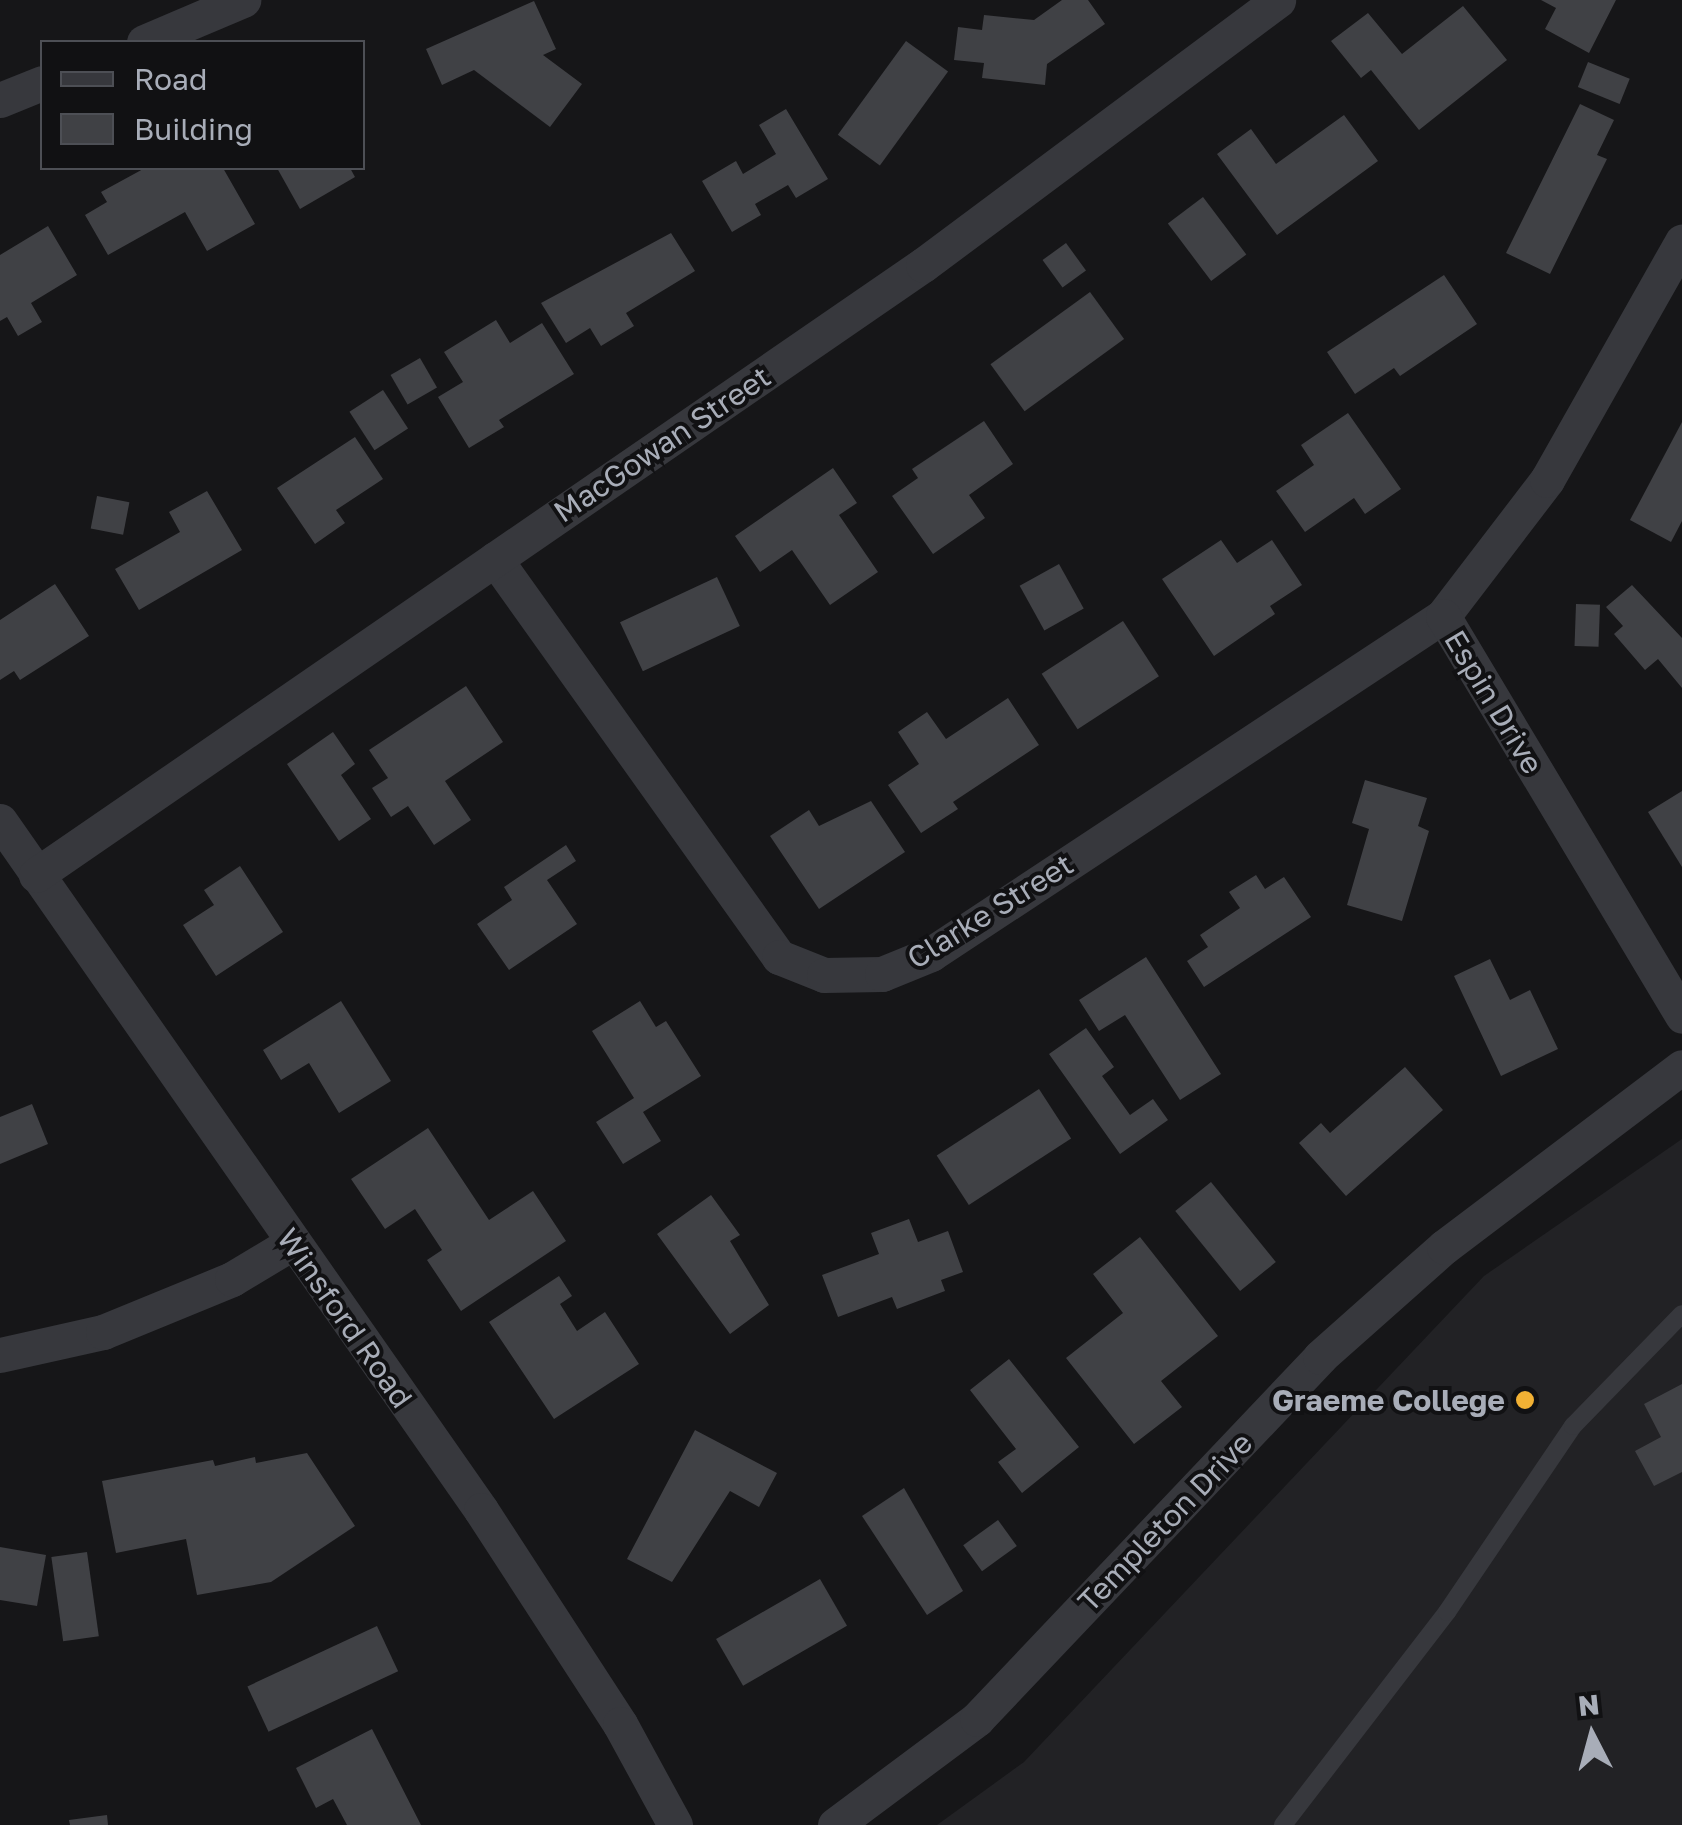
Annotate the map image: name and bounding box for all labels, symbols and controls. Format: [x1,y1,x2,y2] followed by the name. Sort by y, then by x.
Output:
[40,40,365,170] legend
[134,61,208,97] text: Road
[134,111,253,147] text: Building
[547,358,777,530] street label: MacGowan Street
[1437,624,1551,780] street label: Espin Drive
[900,846,1080,976] street label: Clarke Street
[270,1221,420,1415] street label: Winsford Road
[1272,1382,1505,1418] place label: Graeme College
[1514,1389,1536,1411] marker: Graeme College
[1070,1425,1260,1619] street label: Templeton Drive
[1542,1685,1642,1785] north arrow
[1577,1687,1601,1722] text: N

